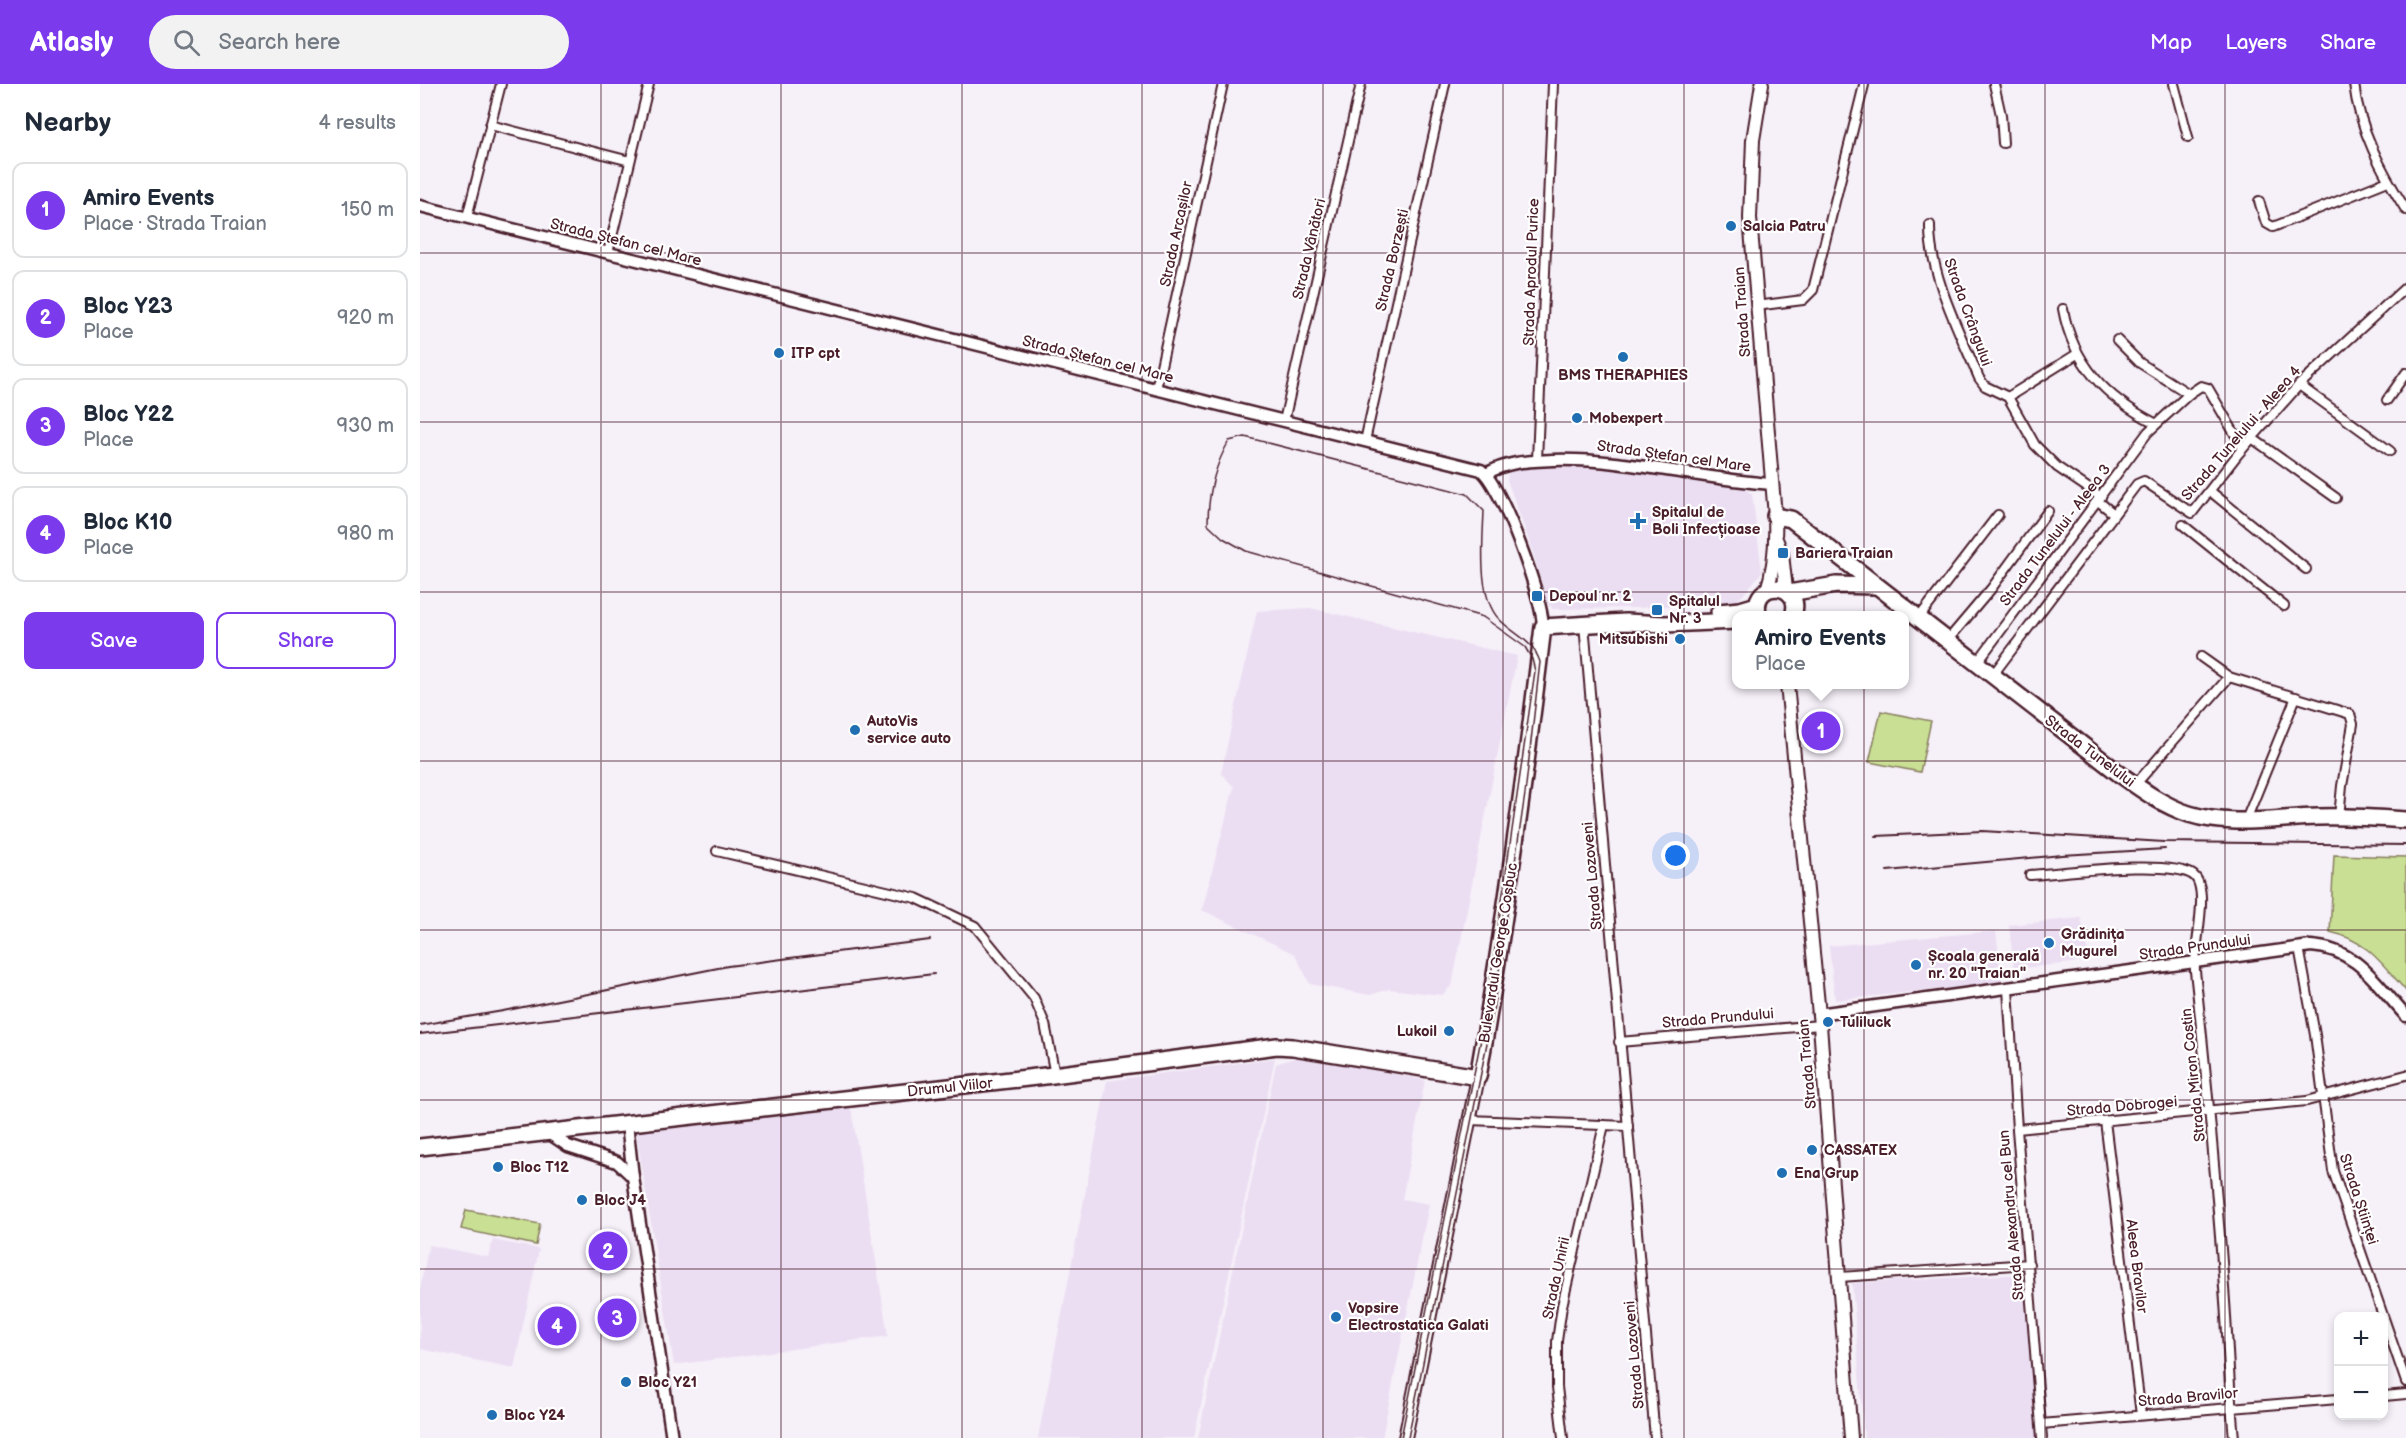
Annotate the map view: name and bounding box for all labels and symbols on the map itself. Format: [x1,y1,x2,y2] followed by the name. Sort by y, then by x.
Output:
[1156,179,1197,289] street label: Strada Arcașilor
[1289,197,1330,301] street label: Strada Vânători
[1519,198,1544,346] street label: Strada Aprodul Purice
[1372,207,1413,313] street label: Strada Borzești
[548,214,704,271] street label: Strada Ștefan cel Mare
[1743,217,1826,236] place label: Salcia Patru
[1724,219,1738,233] marker: Salcia Patru
[1939,256,1996,369] street label: Strada Crângului
[1730,266,1755,358] street label: Strada Traian
[1020,331,1176,388] street label: Strada Ștefan cel Mare
[791,344,840,363] place label: ITP cpt
[772,346,786,360] marker: ITP cpt
[1616,350,1630,364] marker: BMS THERAPHIES
[2178,362,2305,505] street label: Strada Tunelului - Aleea 4
[1558,366,1688,385] place label: BMS THERAPHIES
[1589,409,1663,428] place label: Mobexpert
[1570,411,1584,425] marker: Mobexpert
[1596,436,1752,477] street label: Strada Ștefan cel Mare
[1996,461,2115,610] street label: Strada Tunelului - Aleea 3
[1652,503,1761,539] place label: Spitalul de Boli Infecțioase
[1629,512,1647,530] marker: Spitalul de Boli Infecțioase
[1795,544,1893,563] place label: Bariera Traian
[1776,546,1790,560] marker: Bariera Traian
[1549,587,1631,606] place label: Depoul nr. 2
[1530,589,1544,603] marker: Depoul nr. 2
[1669,592,1720,628] place label: Spitalul Nr. 3
[1650,603,1664,617] marker: Spitalul Nr. 3
[1599,630,1668,649] place label: Mitsubishi
[1673,632,1687,646] marker: Mitsubishi
[1802,708,1840,754] pin: 1
[2041,711,2139,792] street label: Strada Tunelului
[866,712,951,748] place label: AutoVis service auto
[848,723,862,737] marker: AutoVis service auto
[1578,821,1607,931] street label: Strada Lozoveni
[1661,841,1690,870] your location
[1475,862,1522,1045] street label: Bulevardul George Coșbuc
[2061,925,2125,961] place label: Grădinița Mugurel
[2138,930,2252,965] street label: Strada Prundului
[2042,936,2056,950] marker: Grădinița Mugurel
[1928,947,2040,983] place label: Școala generală nr. 20 "Traian"
[1909,958,1923,972] marker: Școala generală nr. 20 "Traian"
[1661,1004,1775,1033] street label: Strada Prundului
[2177,1007,2210,1143] street label: Strada Miron Costin
[1840,1013,1891,1032] place label: Tuliluck
[1821,1015,1835,1029] marker: Tuliluck
[1794,1018,1821,1110] street label: Strada Traian
[1397,1022,1437,1041] place label: Lukoil
[1442,1024,1456,1038] marker: Lukoil
[906,1074,994,1101] street label: Drumul Viilor
[2066,1092,2178,1121] street label: Strada Dobrogei
[1995,1129,2028,1301] street label: Strada Alexandru cel Bun
[1824,1141,1897,1160] place label: CASSATEX
[1805,1143,1819,1157] marker: CASSATEX
[2335,1151,2382,1247] street label: Strada Științei
[510,1158,569,1177] place label: Bloc T12
[491,1160,505,1174] marker: Bloc T12
[1794,1164,1859,1183] place label: Ena Grup
[1775,1166,1789,1180] marker: Ena Grup
[594,1191,646,1210] place label: Bloc J4
[575,1193,589,1207] marker: Bloc J4
[2121,1218,2152,1315] street label: Aleea Bravilor
[588,1228,627,1274] pin: 2
[1538,1235,1574,1321] street label: Strada Unirii
[598,1296,636,1340] pin: 3
[1348,1299,1489,1335] place label: Vopsire Electrostatica Galati
[1620,1300,1649,1410] street label: Strada Lozoveni
[538,1304,576,1348] pin: 4
[1329,1310,1343,1324] marker: Vopsire Electrostatica Galati
[638,1373,697,1392] place label: Bloc Y21
[619,1375,633,1389] marker: Bloc Y21
[2137,1384,2239,1411] street label: Strada Bravilor
[504,1406,565,1425] place label: Bloc Y24
[485,1408,499,1422] marker: Bloc Y24

